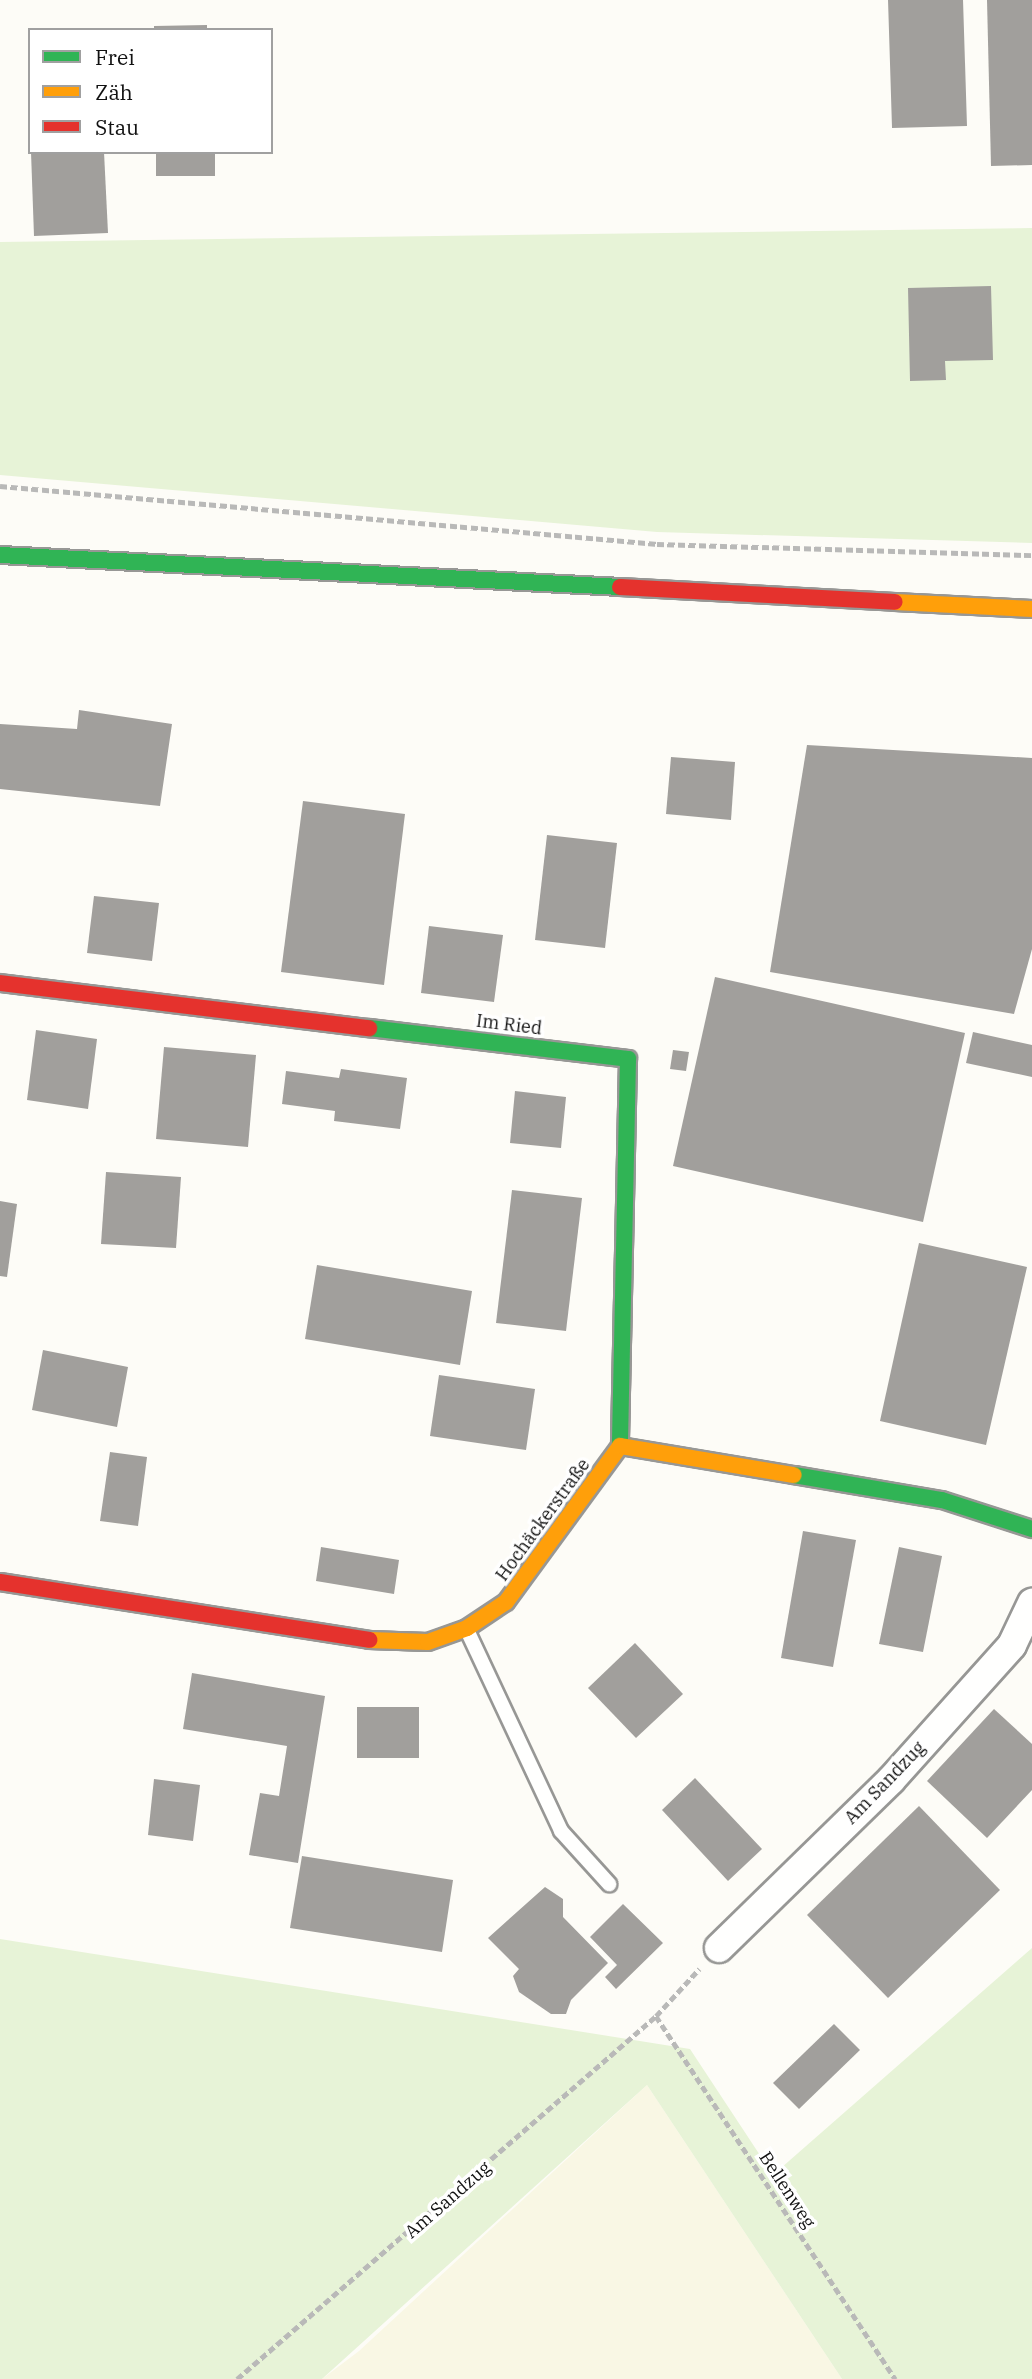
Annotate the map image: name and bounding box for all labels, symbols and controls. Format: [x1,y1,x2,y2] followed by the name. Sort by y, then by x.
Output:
[28,28,273,154] legend
[95,43,135,71] text: Frei
[95,78,133,106] text: Zäh
[95,113,139,141] text: Stau
[475,1010,543,1040] street label: Im Ried
[491,1455,595,1585] street label: Hochäckerstraße
[840,1737,930,1829] street label: Am Sandzug
[754,2148,820,2232] street label: Bellenweg
[401,2157,495,2243] street label: Am Sandzug

